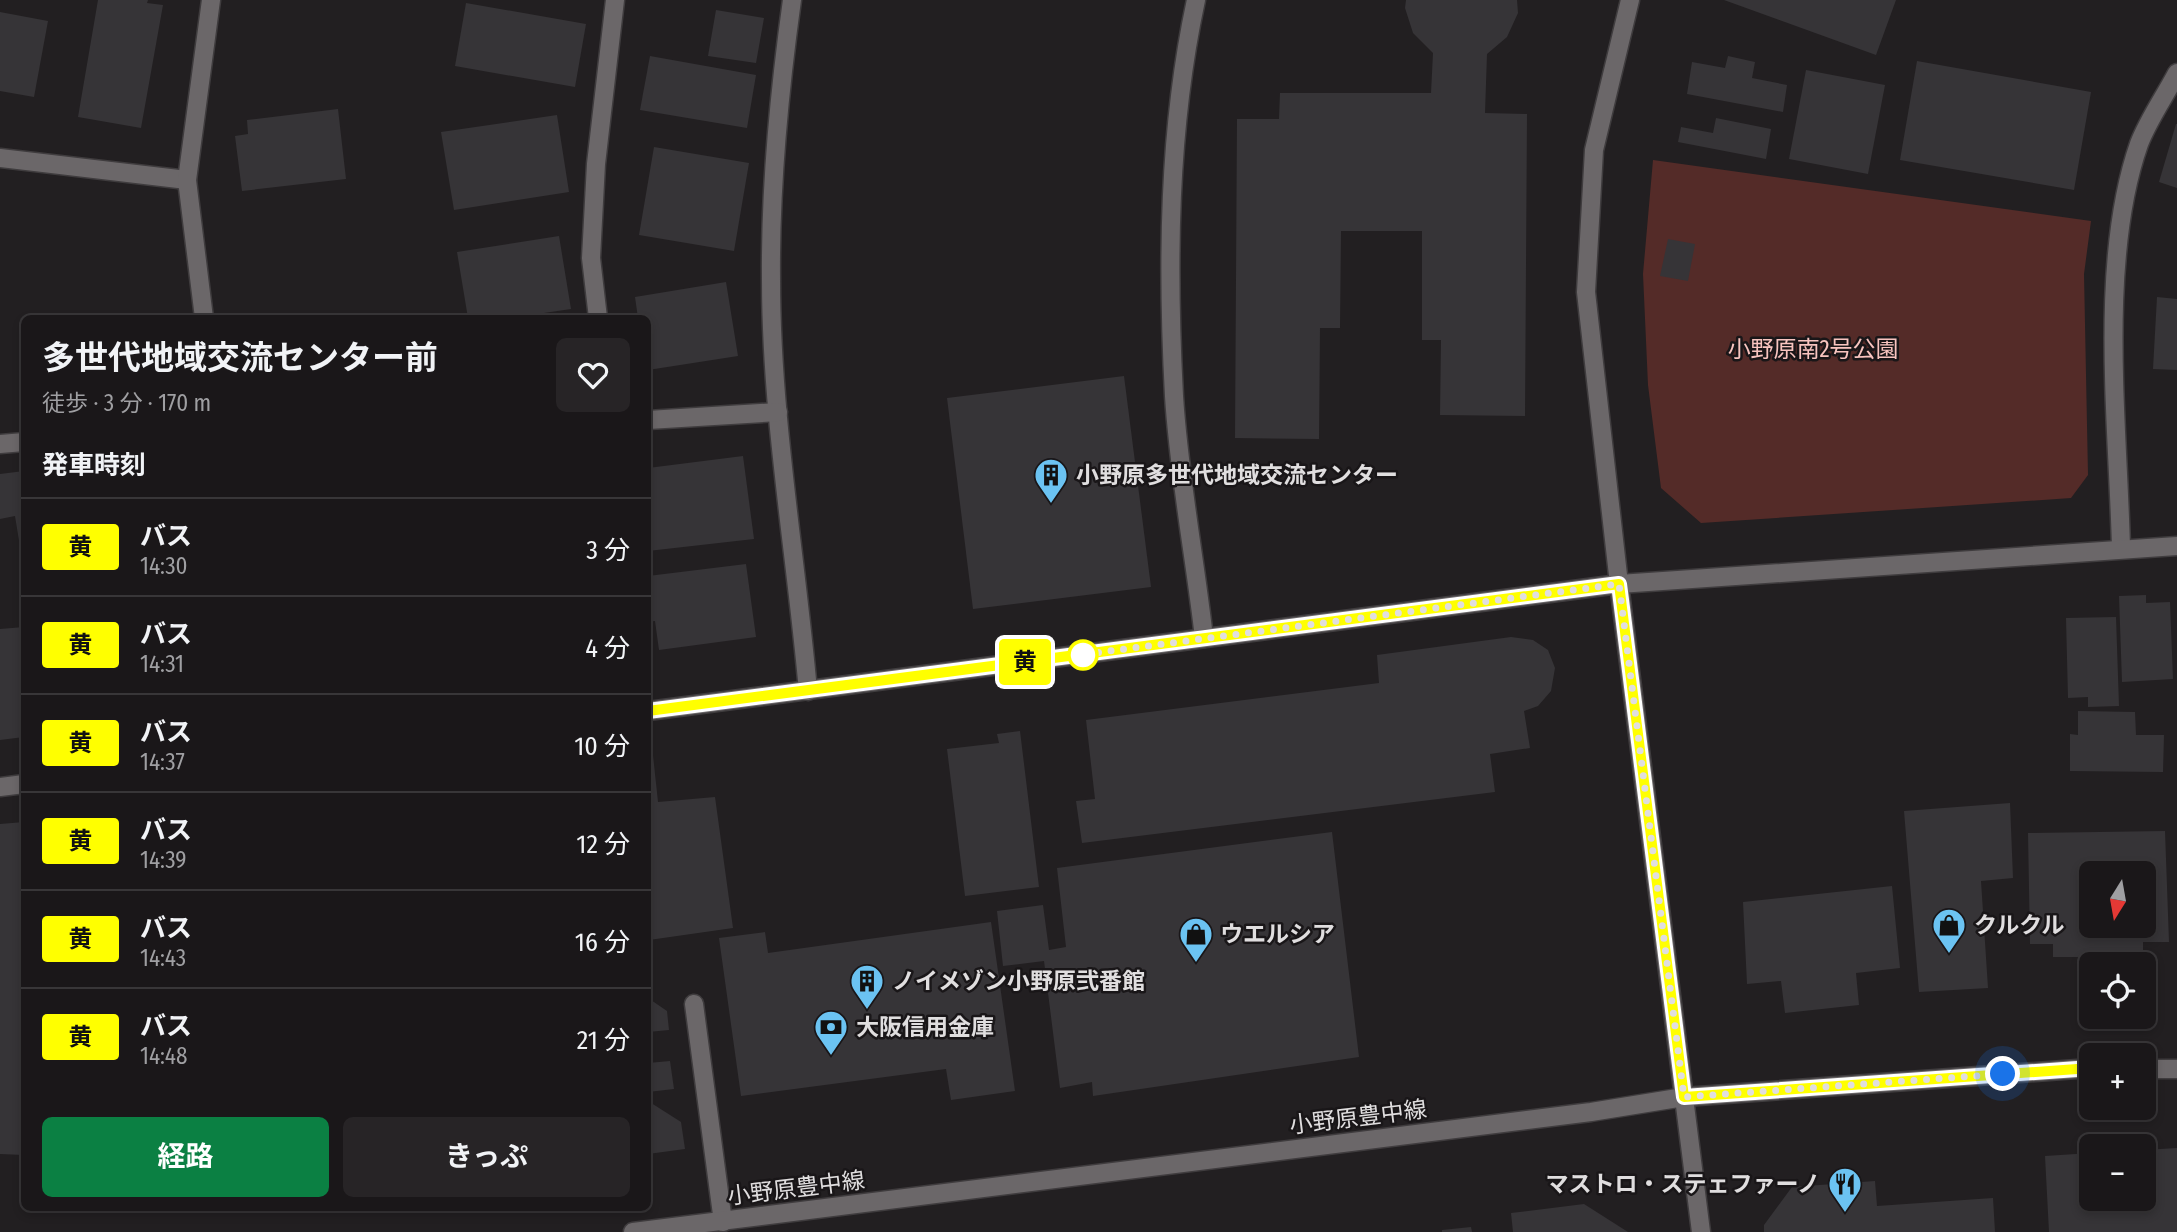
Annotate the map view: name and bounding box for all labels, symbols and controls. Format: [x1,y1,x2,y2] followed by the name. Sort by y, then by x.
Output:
[1727,335,1899,363] park label: 小野原南2号公園
[42,338,438,378] text: 多世代地域交流センター前
[556,338,630,412] button: heart
[42,389,211,417] text: 徒歩 · 3 分 · 170 m
[42,450,146,481] text: 発車時刻
[1032,456,1070,505] building icon: 小野原多世代地域交流センター
[1076,461,1398,489] place label: 小野原多世代地域交流センター
[140,521,192,552] text: バス
[69,533,93,561] text: 黄
[586,535,630,566] text: 3 分
[140,552,188,580] text: 14:30
[140,619,192,650] text: バス
[69,631,93,659] text: 黄
[585,633,630,664] text: 4 分
[1002,639,1048,685] line badge: 黄
[1068,640,1098,670] unlabelled marker
[1013,648,1037,676] text: 黄
[140,650,184,678] text: 14:31
[140,717,192,748] text: バス
[69,729,93,757] text: 黄
[574,731,630,762] text: 10 分
[140,748,185,776] text: 14:37
[140,815,192,846] text: バス
[69,827,93,855] text: 黄
[576,829,630,860] text: 12 分
[140,846,186,874] text: 14:39
[2079,861,2156,938] north arrow
[2079,861,2156,1211] map controls
[1930,906,1968,955] shop icon: クルクル
[1974,911,2065,939] place label: クルクル
[140,913,192,944] text: バス
[1177,915,1215,964] shop icon: ウエルシア
[1220,920,1335,948] place label: ウエルシア
[69,925,93,953] text: 黄
[575,927,630,958] text: 16 分
[140,944,186,972] text: 14:43
[2079,952,2156,1029] button: locate
[848,962,886,1011] building icon: ノイメゾン小野原弐番館
[892,967,1145,995] place label: ノイメゾン小野原弐番館
[812,1008,850,1057] bank icon: 大阪信用金庫
[140,1011,192,1042] text: バス
[856,1013,994,1041] place label: 大阪信用金庫
[69,1023,93,1051] text: 黄
[577,1025,630,1056] text: 21 分
[140,1042,188,1070] text: 14:48
[2079,1043,2156,1120] button: +
[1985,1056,2020,1091] your location
[1288,1095,1428,1139] street label: 小野原豊中線
[42,1117,329,1197] button: 経路
[343,1117,630,1197] button: きっぷ
[2079,1134,2156,1211] button: −
[1826,1165,1864,1214] restaurant icon: マストロ・ステェファーノ
[726,1166,866,1210] street label: 小野原豊中線
[1545,1170,1820,1198] place label: マストロ・ステェファーノ

